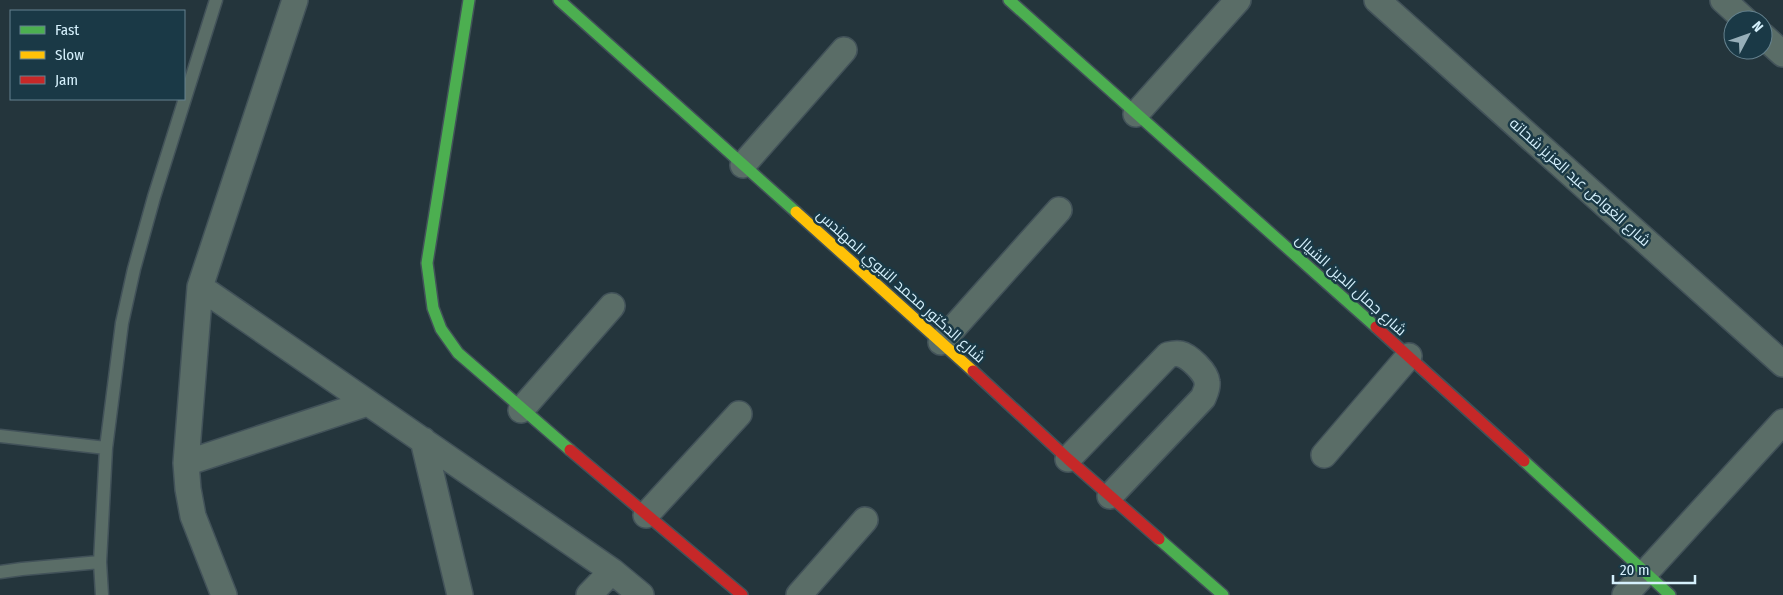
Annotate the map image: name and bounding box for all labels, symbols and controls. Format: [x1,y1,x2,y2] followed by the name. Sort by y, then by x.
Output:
[10,10,185,100] legend
[1723,10,1773,60] north arrow
[1748,18,1767,36] text: N
[55,21,79,39] text: Fast
[55,46,84,64] text: Slow
[55,71,78,89] text: Jam
[1505,114,1654,251] street label: شارع الغواص عبد العزيز شحاته
[811,206,989,369] street label: شارع الدكتور محمد النبوي المهندس
[1290,230,1410,341] street label: شارع جمال الدين الشيال
[1613,552,1696,584] scale bar
[1620,561,1650,579] text: 20 m

